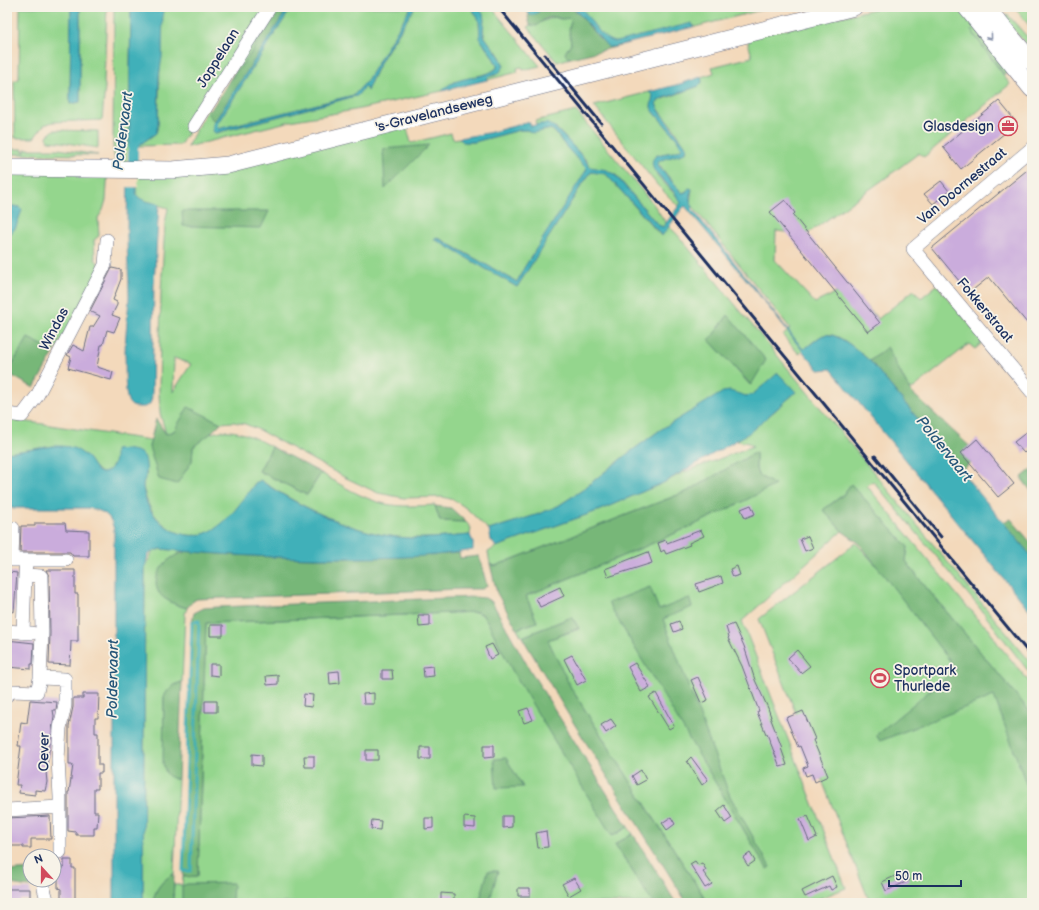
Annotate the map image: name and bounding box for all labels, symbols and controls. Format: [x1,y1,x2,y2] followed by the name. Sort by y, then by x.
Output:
[193,25,243,91] street label: Joppelaan
[986,33,993,40] one-way arrow
[109,90,137,171] water label: Poldervaart
[374,90,494,136] street label: 's-Gravelandseweg
[997,115,1019,137] office icon: Glasdesign
[923,118,994,135] place label: Glasdesign
[914,144,1010,228] street label: Van Doornestraat
[953,274,1017,346] street label: Fokkerstraat
[36,305,72,353] street label: Windas
[912,412,977,486] water label: Poldervaart
[103,639,123,719] water label: Poldervaart
[894,662,956,695] place label: Sportpark Thurlede
[869,667,891,689] sports icon: Sportpark Thurlede
[35,732,53,771] street label: Oever
[22,848,62,888] north arrow
[32,852,45,867] text: N
[889,862,961,888] scale bar
[895,869,922,884] text: 50 m

